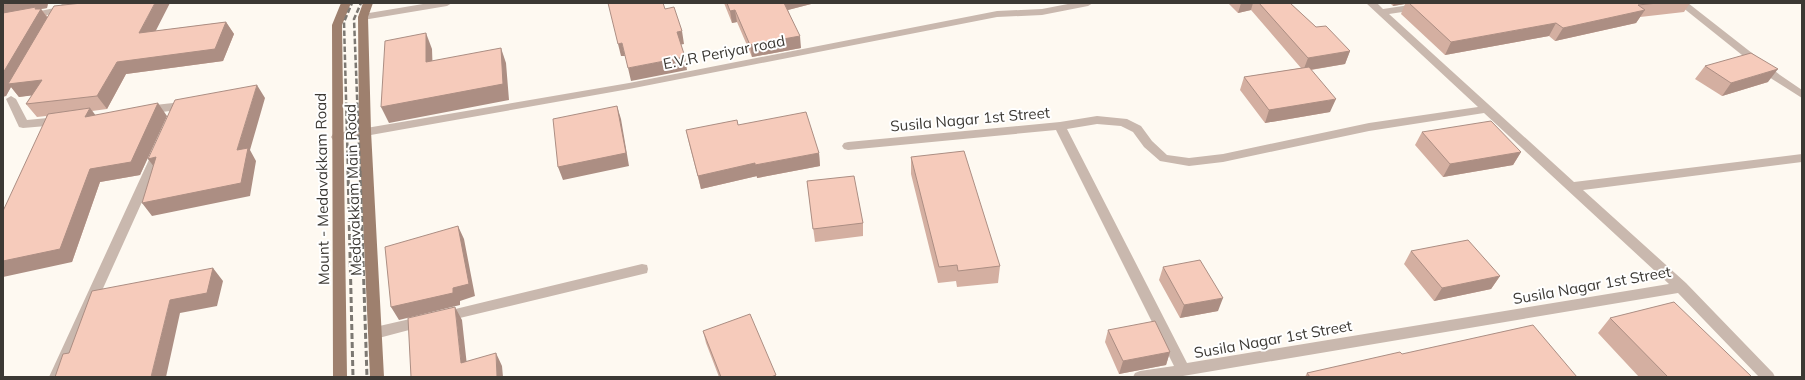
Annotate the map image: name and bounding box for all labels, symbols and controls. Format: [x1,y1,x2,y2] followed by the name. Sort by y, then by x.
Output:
[661,31,787,73] street label: E.V.R Periyar road
[311,93,333,285] street label: Mount - Medavakkam Road
[889,103,1051,135] street label: Susila Nagar 1st Street
[341,104,365,276] street label: Medavakkam Main Road
[1512,262,1672,308] street label: Susila Nagar 1st Street
[1193,316,1353,362] street label: Susila Nagar 1st Street

